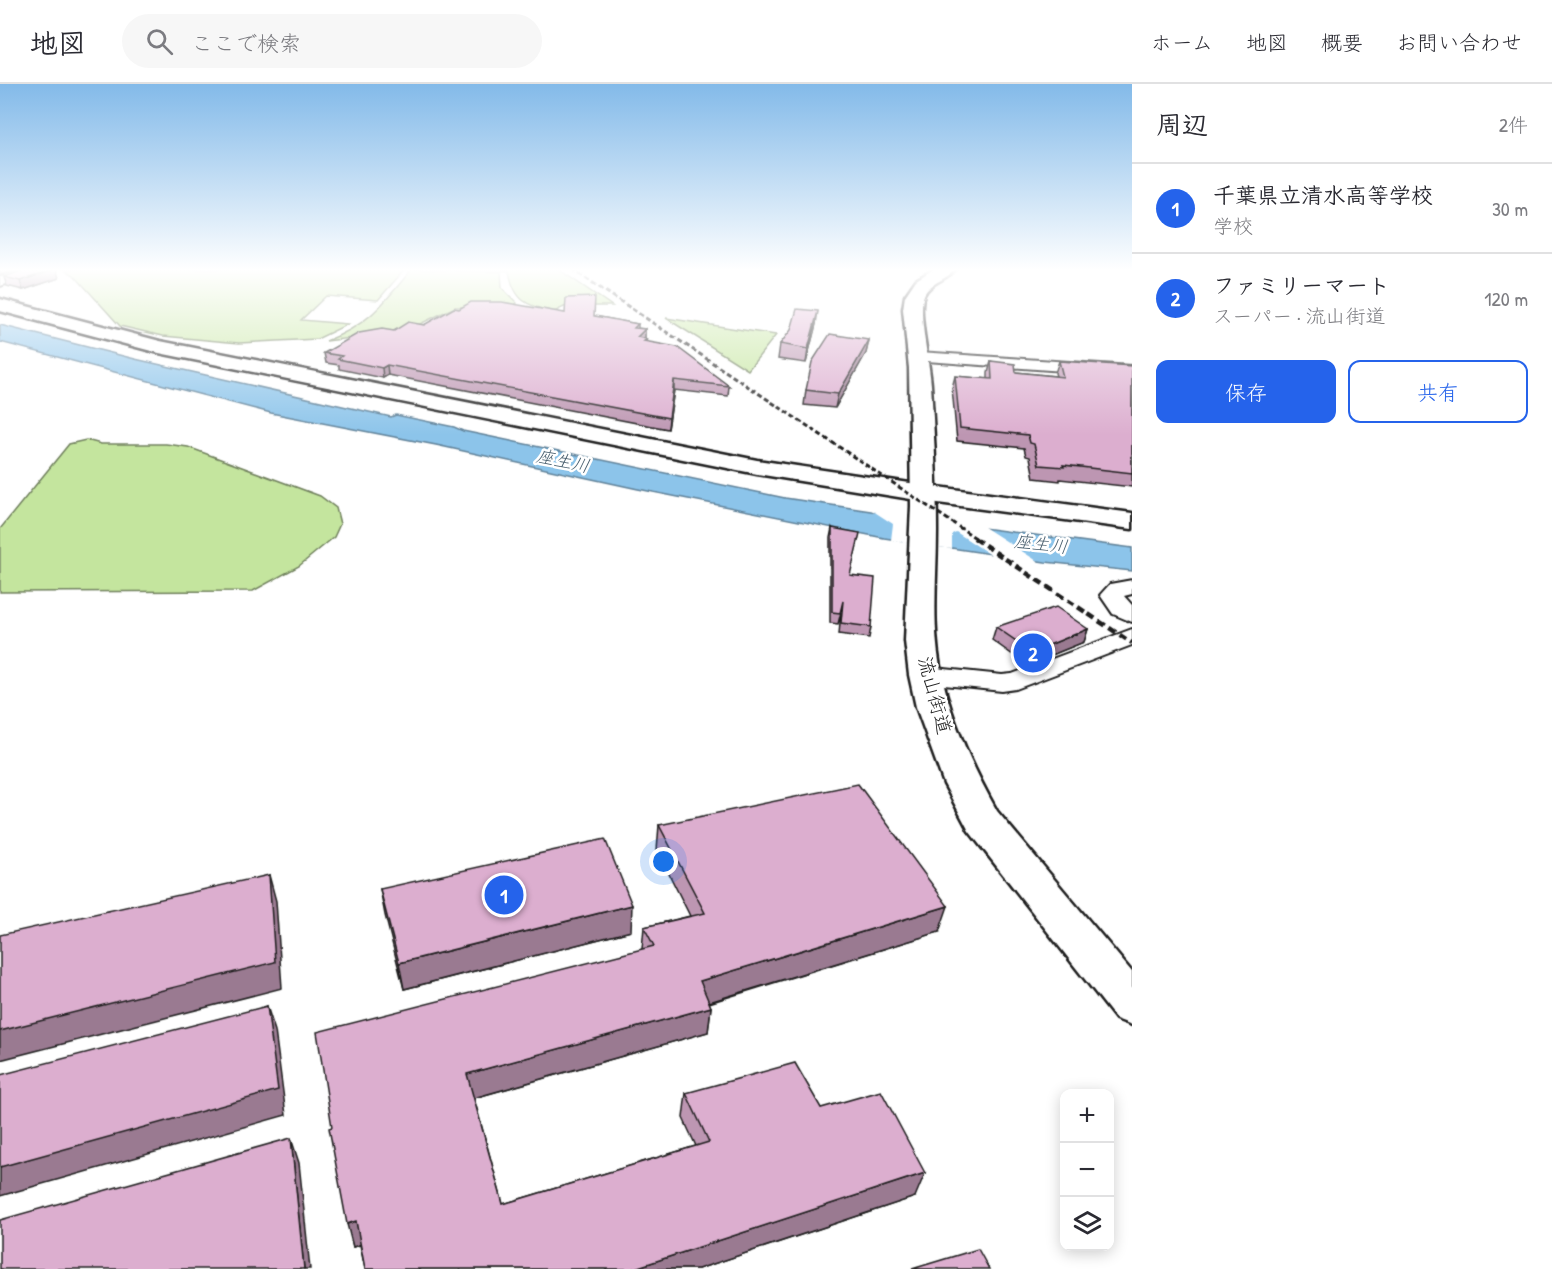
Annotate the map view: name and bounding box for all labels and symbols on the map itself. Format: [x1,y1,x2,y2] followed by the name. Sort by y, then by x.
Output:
[534,443,592,478] water label: 座生川
[1013,528,1069,559] water label: 座生川
[1014,630,1052,676] pin: 2
[912,653,959,737] street label: 流山街道
[649,847,678,876] your location
[484,872,524,918] pin: 1

